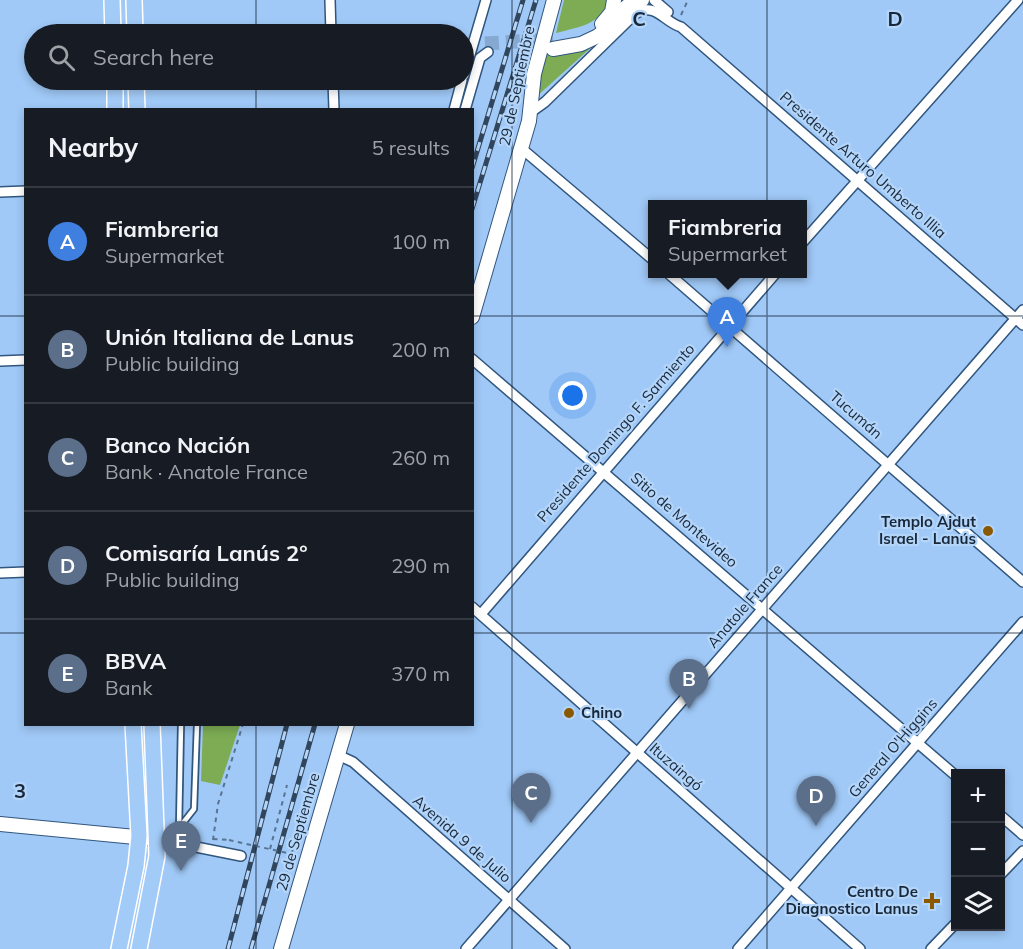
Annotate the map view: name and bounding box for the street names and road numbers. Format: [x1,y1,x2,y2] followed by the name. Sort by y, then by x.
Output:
[495,24,538,148] street label: 29 de Septiembre
[776,87,950,242] street label: Presidente Arturo Umberto Illia
[533,339,698,526] street label: Presidente Domingo F. Sarmiento
[826,387,887,443] street label: Tucumán
[627,468,742,571] street label: Sitio de Montevideo
[703,560,786,652] street label: Anatole France
[844,694,941,801] street label: General O'Higgins
[646,738,707,795] street label: Ituzaingó
[272,771,323,893] street label: 29 de Septiembre
[409,791,515,887] street label: Avenida 9 de Julio

